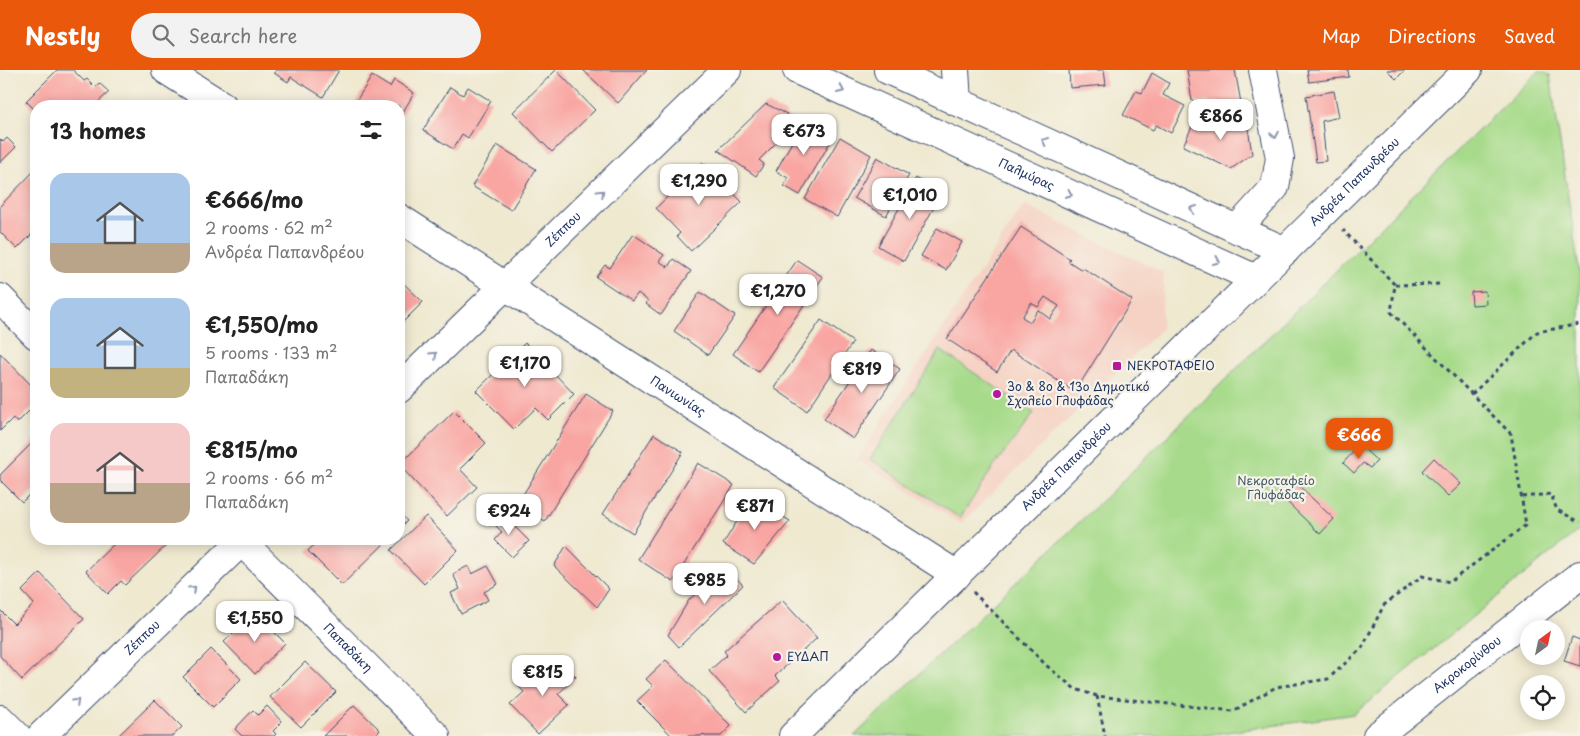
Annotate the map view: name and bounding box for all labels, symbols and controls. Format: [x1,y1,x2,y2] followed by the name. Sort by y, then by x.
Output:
[131,13,481,58] search box
[25,17,101,53] text: Nestly
[149,21,177,49] icon: search
[189,21,297,49] text: Search here
[1322,22,1360,49] text: Map
[1388,22,1476,49] text: Directions
[1504,22,1555,49] text: Saved
[836,84,845,95] one-way arrow
[1191,98,1251,141] pin: €866
[1199,103,1243,127] text: €866
[50,114,146,146] text: 13 homes
[774,114,834,156] pin: €673
[357,116,385,144] icon: filters
[782,118,826,142] text: €673
[1270,131,1280,139] one-way arrow
[1305,133,1403,230] street label: Ανδρέα Παπανδρέου
[1041,137,1050,148] one-way arrow
[996,153,1058,194] street label: Παλμύρας
[658,164,740,206] pin: €1,290
[671,168,727,192] text: €1,290
[869,178,951,220] pin: €1,010
[883,182,937,206] text: €1,010
[205,183,303,215] text: €666/mo
[1064,187,1073,198] one-way arrow
[595,190,604,199] one-way arrow
[90,193,150,253] icon: home
[1189,205,1198,215] one-way arrow
[541,207,584,250] street label: Ζέππου
[205,215,333,239] text: 2 rooms · 62 m²
[205,239,365,263] text: Ανδρέα Παπανδρέου
[1212,254,1221,265] one-way arrow
[737,274,819,316] pin: €1,270
[750,278,806,302] text: €1,270
[205,308,318,340] text: €1,550/mo
[90,318,150,378] icon: home
[205,340,338,364] text: 5 rooms · 133 m²
[484,346,566,388] pin: €1,170
[500,350,550,374] text: €1,170
[428,352,437,361] one-way arrow
[832,352,892,394] pin: €819
[842,356,882,380] text: €819
[1127,356,1215,374] place label: ΝΕΚΡΟΤΑΦΕΙΟ
[1111,360,1123,372] marker: ΝΕΚΡΟΤΑΦΕΙΟ
[205,364,289,388] text: Παπαδάκη
[647,371,710,420] street label: Πανιωνίας
[1007,377,1150,409] place label: 3ο & 8ο & 13ο Δημοτικό Σχολείο Γλυφάδας
[991,388,1003,400] marker: 3ο & 8ο & 13ο Δημοτικό Σχολείο Γλυφάδας
[1017,417,1115,514] street label: Ανδρέα Παπανδρέου
[1329,418,1389,460] pin: €666
[1337,422,1381,446] text: €666
[205,433,298,465] text: €815/mo
[90,443,150,503] icon: home
[205,465,333,489] text: 2 rooms · 66 m²
[1237,471,1315,503] park label: Νεκροταφείο Γλυφάδας
[725,488,785,531] pin: €871
[205,489,289,513] text: Παπαδάκη
[736,493,774,517] text: €871
[479,494,539,536] pin: €924
[487,498,531,522] text: €924
[675,562,735,605] pin: €985
[684,567,726,591] text: €985
[187,586,196,595] one-way arrow
[214,600,296,643] pin: €1,550
[227,605,283,629] text: €1,550
[120,615,164,659] street label: Ζέππου
[320,619,377,676] street label: Παπαδάκη
[1520,620,1565,665] north arrow
[1520,620,1565,720] map controls
[1428,631,1505,697] street label: Ακροκορίνθου
[787,647,829,665] place label: ΕΥΔΑΠ
[771,651,783,663] marker: ΕΥΔΑΠ
[513,654,573,697] pin: €815
[523,659,563,683] text: €815
[1520,675,1565,720] button: locate
[70,699,79,708] one-way arrow

